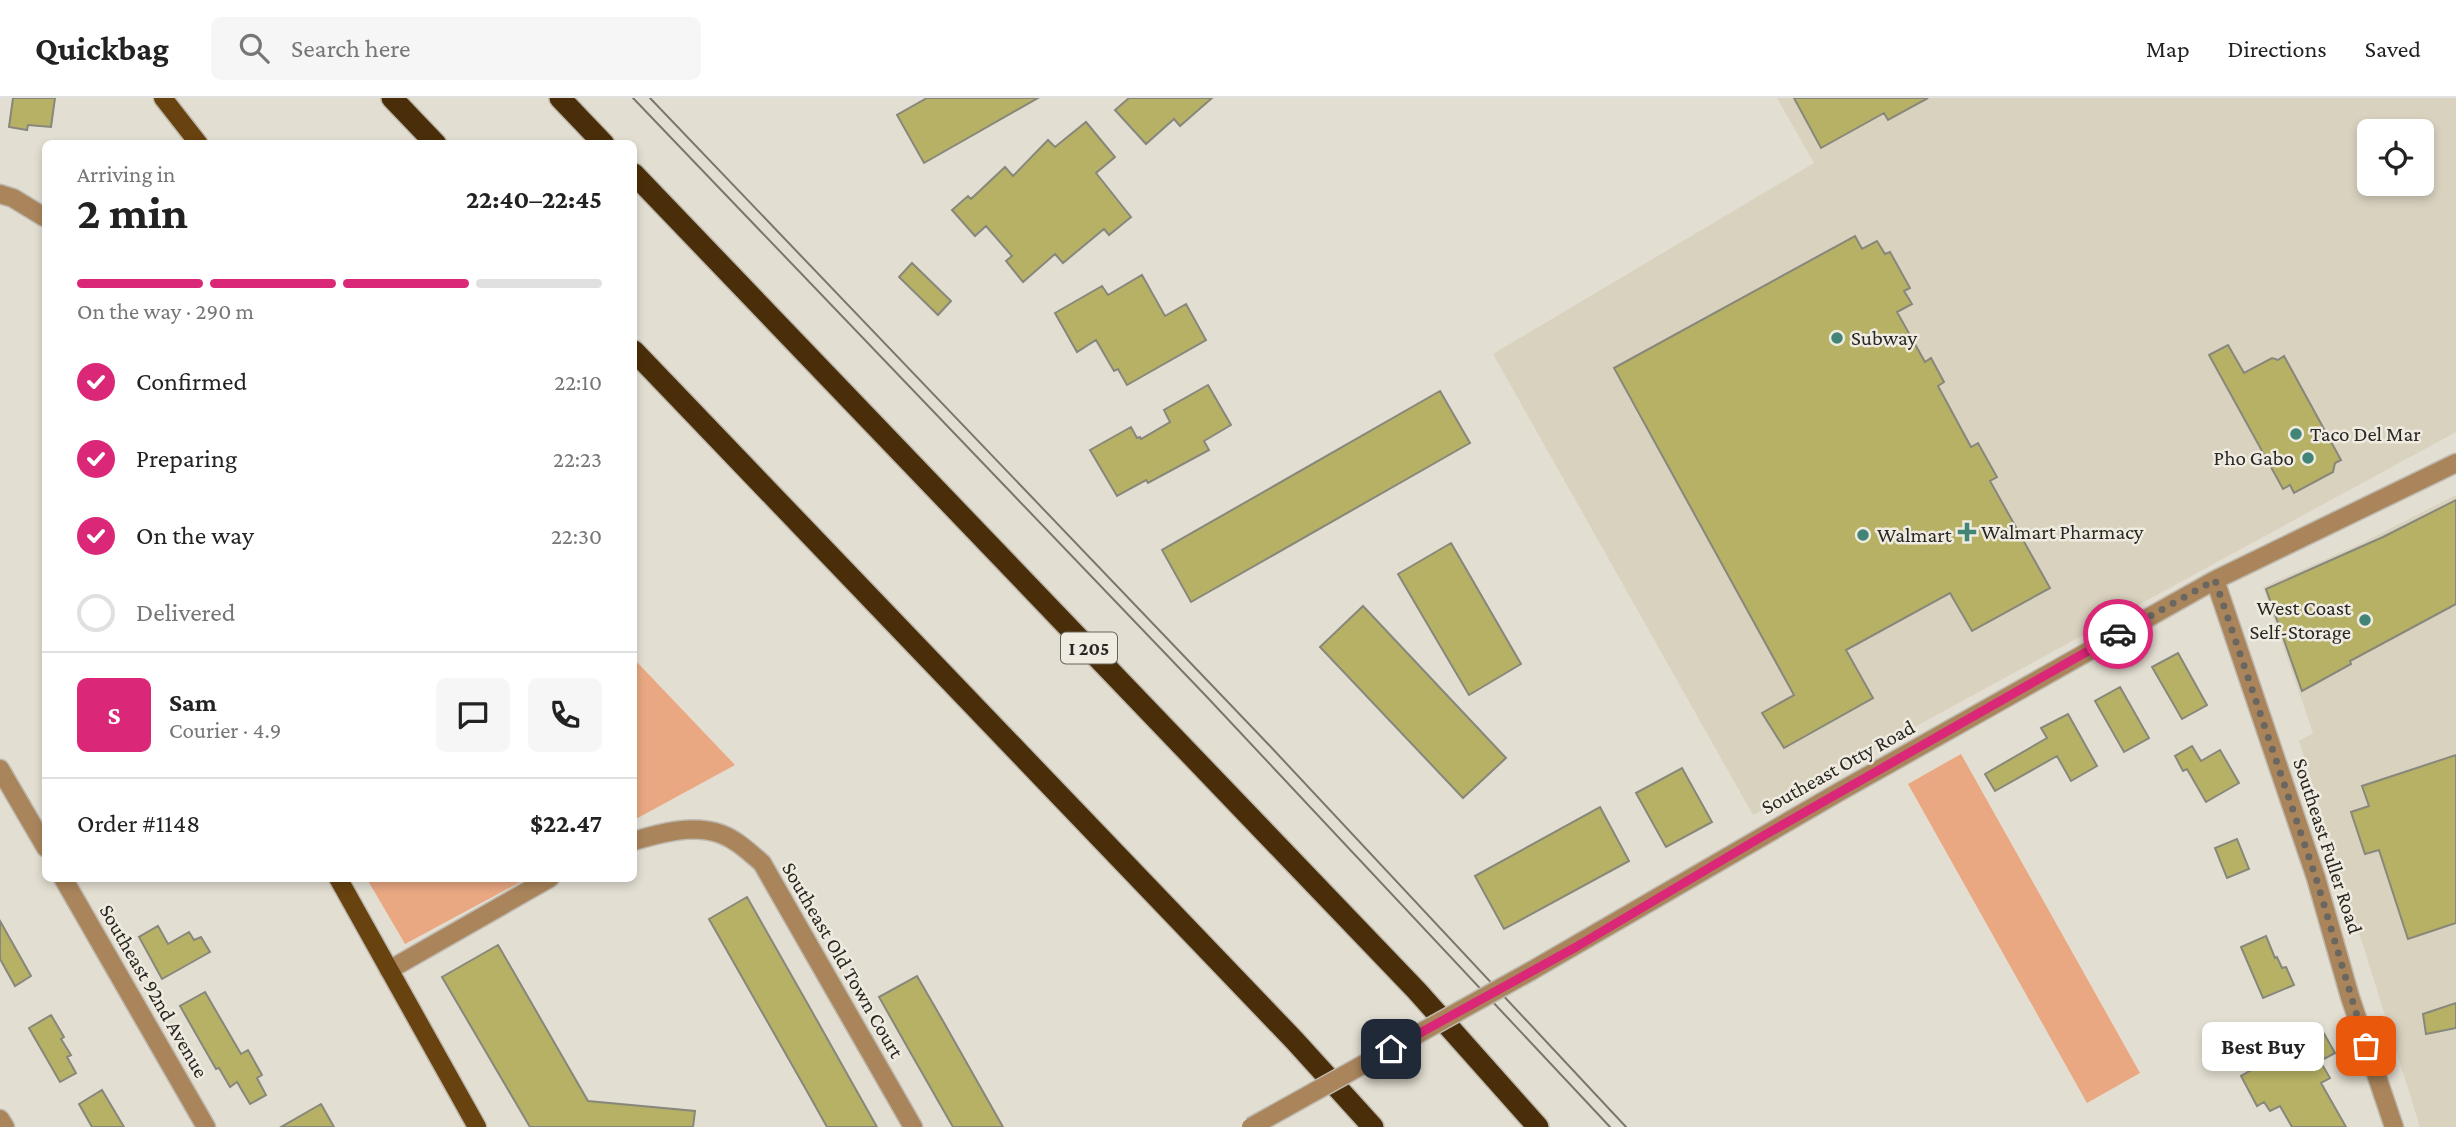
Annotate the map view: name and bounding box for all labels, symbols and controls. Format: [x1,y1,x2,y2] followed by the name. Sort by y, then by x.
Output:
[211,17,701,80] search box
[235,29,273,67] icon: search
[35,30,169,67] text: Quickbag
[291,34,410,63] text: Search here
[2146,35,2190,62] text: Map
[2228,35,2327,62] text: Directions
[2365,35,2421,62] text: Saved
[2357,119,2434,196] map controls
[2357,119,2434,196] button: locate
[77,161,175,187] text: Arriving in
[466,185,602,214] text: 22:40–22:45
[77,187,188,238] text: 2 min
[77,298,254,324] text: On the way · 290 m
[1851,326,1918,350] place label: Subway
[1829,330,1845,346] marker: Subway
[77,363,115,401] icon: check
[136,367,247,396] text: Confirmed
[554,369,602,395] text: 22:10
[2310,422,2421,446] place label: Taco Del Mar
[2288,426,2304,442] marker: Taco Del Mar
[77,440,115,478] icon: check
[136,444,237,473] text: Preparing
[553,446,602,472] text: 22:23
[2214,446,2294,470] place label: Pho Gabo
[2300,450,2316,466] marker: Pho Gabo
[77,517,115,555] icon: check
[1981,520,2144,544] place label: Walmart Pharmacy
[136,521,254,550] text: On the way
[551,523,602,549] text: 22:30
[1877,523,1953,547] place label: Walmart
[1959,524,1975,540] marker: Walmart Pharmacy
[1855,527,1871,543] marker: Walmart
[2249,596,2352,644] place label: West Coast Self-Storage
[136,598,235,627] text: Delivered
[2083,599,2153,669] courier
[2357,612,2373,628] marker: West Coast Self-Storage
[2099,615,2137,653] icon: car
[1061,632,1117,664] road number: I 205
[436,678,510,752] button: chat
[528,678,602,752] button: phone
[169,688,217,717] text: Sam
[108,701,121,730] text: S
[1757,715,1919,819] street label: Southeast Otty Road
[169,717,281,743] text: Courier · 4.9
[2288,755,2368,937] street label: Southeast Fuller Road
[77,809,200,838] text: Order #1148
[530,809,602,838] text: $22.47
[777,858,909,1063] street label: Southeast Old Town Court
[95,900,213,1082] street label: Southeast 92nd Avenue
[2336,1016,2396,1076] pin
[1361,1019,1421,1079] pin
[2202,1021,2324,1070] callout: Best Buy
[2347,1027,2385,1065] icon: bag
[1372,1030,1410,1068] icon: home
[2221,1033,2305,1059] text: Best Buy

